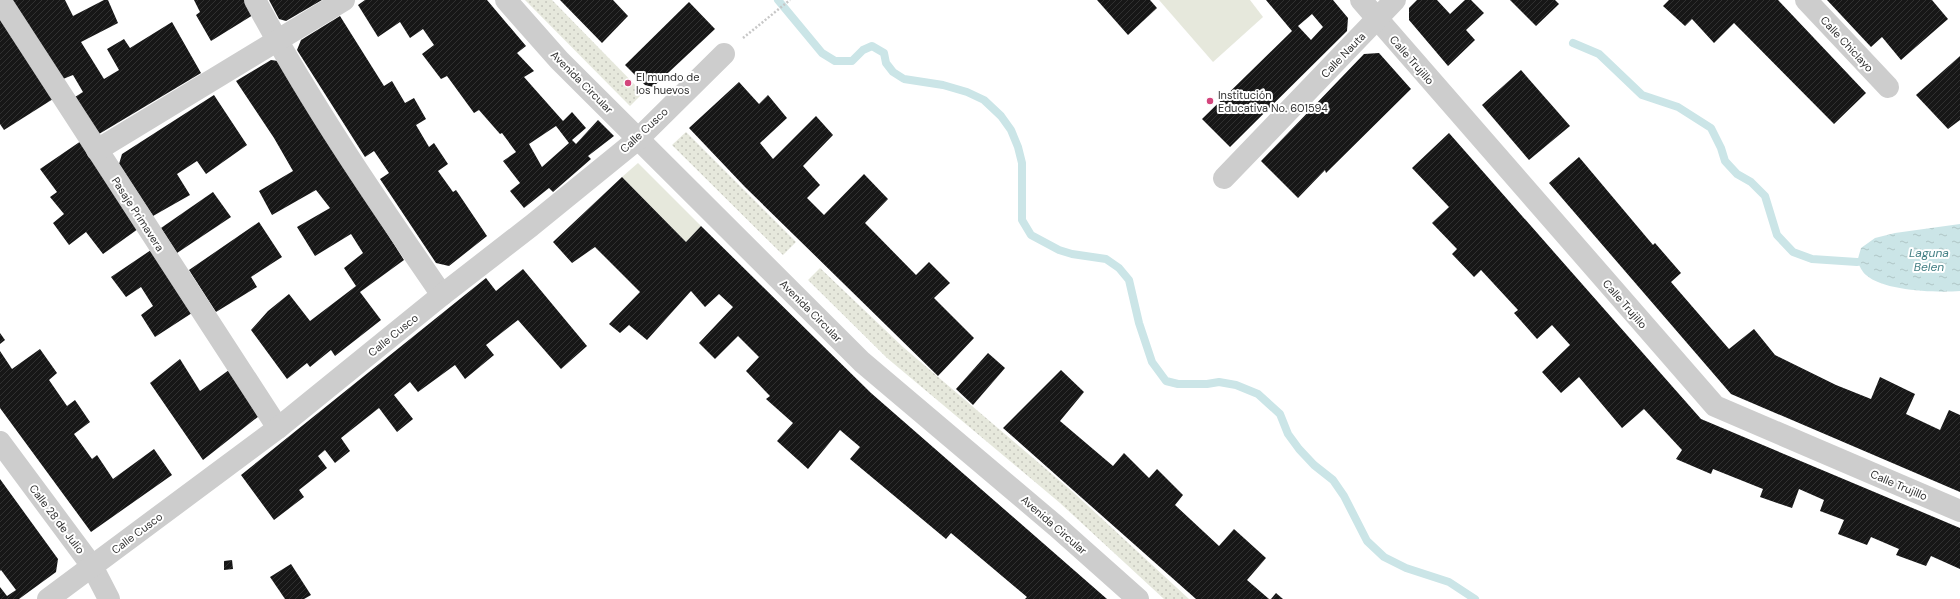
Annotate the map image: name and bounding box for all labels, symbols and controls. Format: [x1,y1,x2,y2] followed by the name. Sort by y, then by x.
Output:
[1817,13,1877,75] street label: Calle Chiclayo
[1318,29,1368,81] street label: Calle Nauta
[1387,33,1437,87] street label: Calle Trujillo
[548,48,616,116] street label: Avenida Circular
[636,70,700,97] place label: El mundo de los huevos
[623,78,633,88] marker: El mundo de los huevos
[1218,88,1328,115] place label: Institución Educativa No. 601594
[1205,96,1215,106] marker: Institución Educativa No. 601594
[617,104,671,156] street label: Calle Cusco
[109,174,167,254] street label: Pasaje Primavera
[1909,245,1949,275] water label: Laguna Belen
[777,277,845,345] street label: Avenida Circular
[1600,277,1650,331] street label: Calle Trujillo
[365,311,421,359] street label: Calle Cusco
[1868,467,1930,503] street label: Calle Trujillo
[26,482,88,556] street label: Calle 28 de Julio
[1018,493,1090,557] street label: Avenida Circular
[109,509,165,557] street label: Calle Cusco

